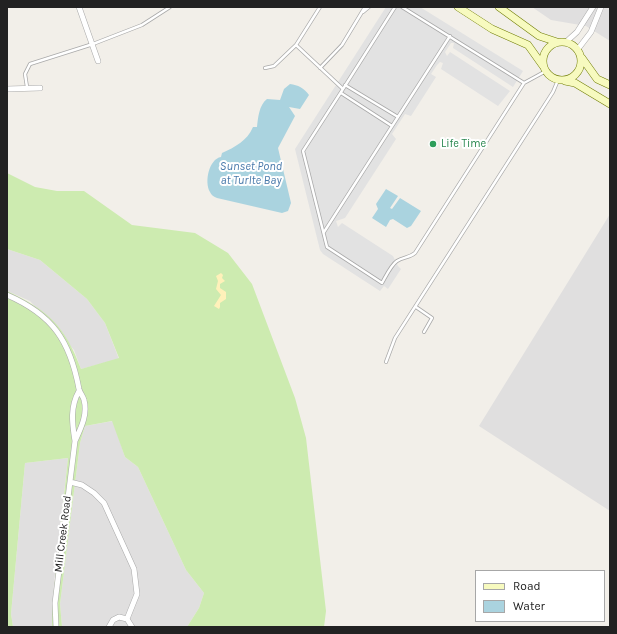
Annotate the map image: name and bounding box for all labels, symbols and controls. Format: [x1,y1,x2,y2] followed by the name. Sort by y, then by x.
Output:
[441,137,486,151] place label: Life Time
[428,139,438,149] marker: Life Time
[220,160,282,188] water label: Sunset Pond at Turlte Bay
[52,495,74,573] street label: Mill Creek Road
[475,570,605,622] legend
[513,579,541,593] text: Road
[513,599,545,613] text: Water

